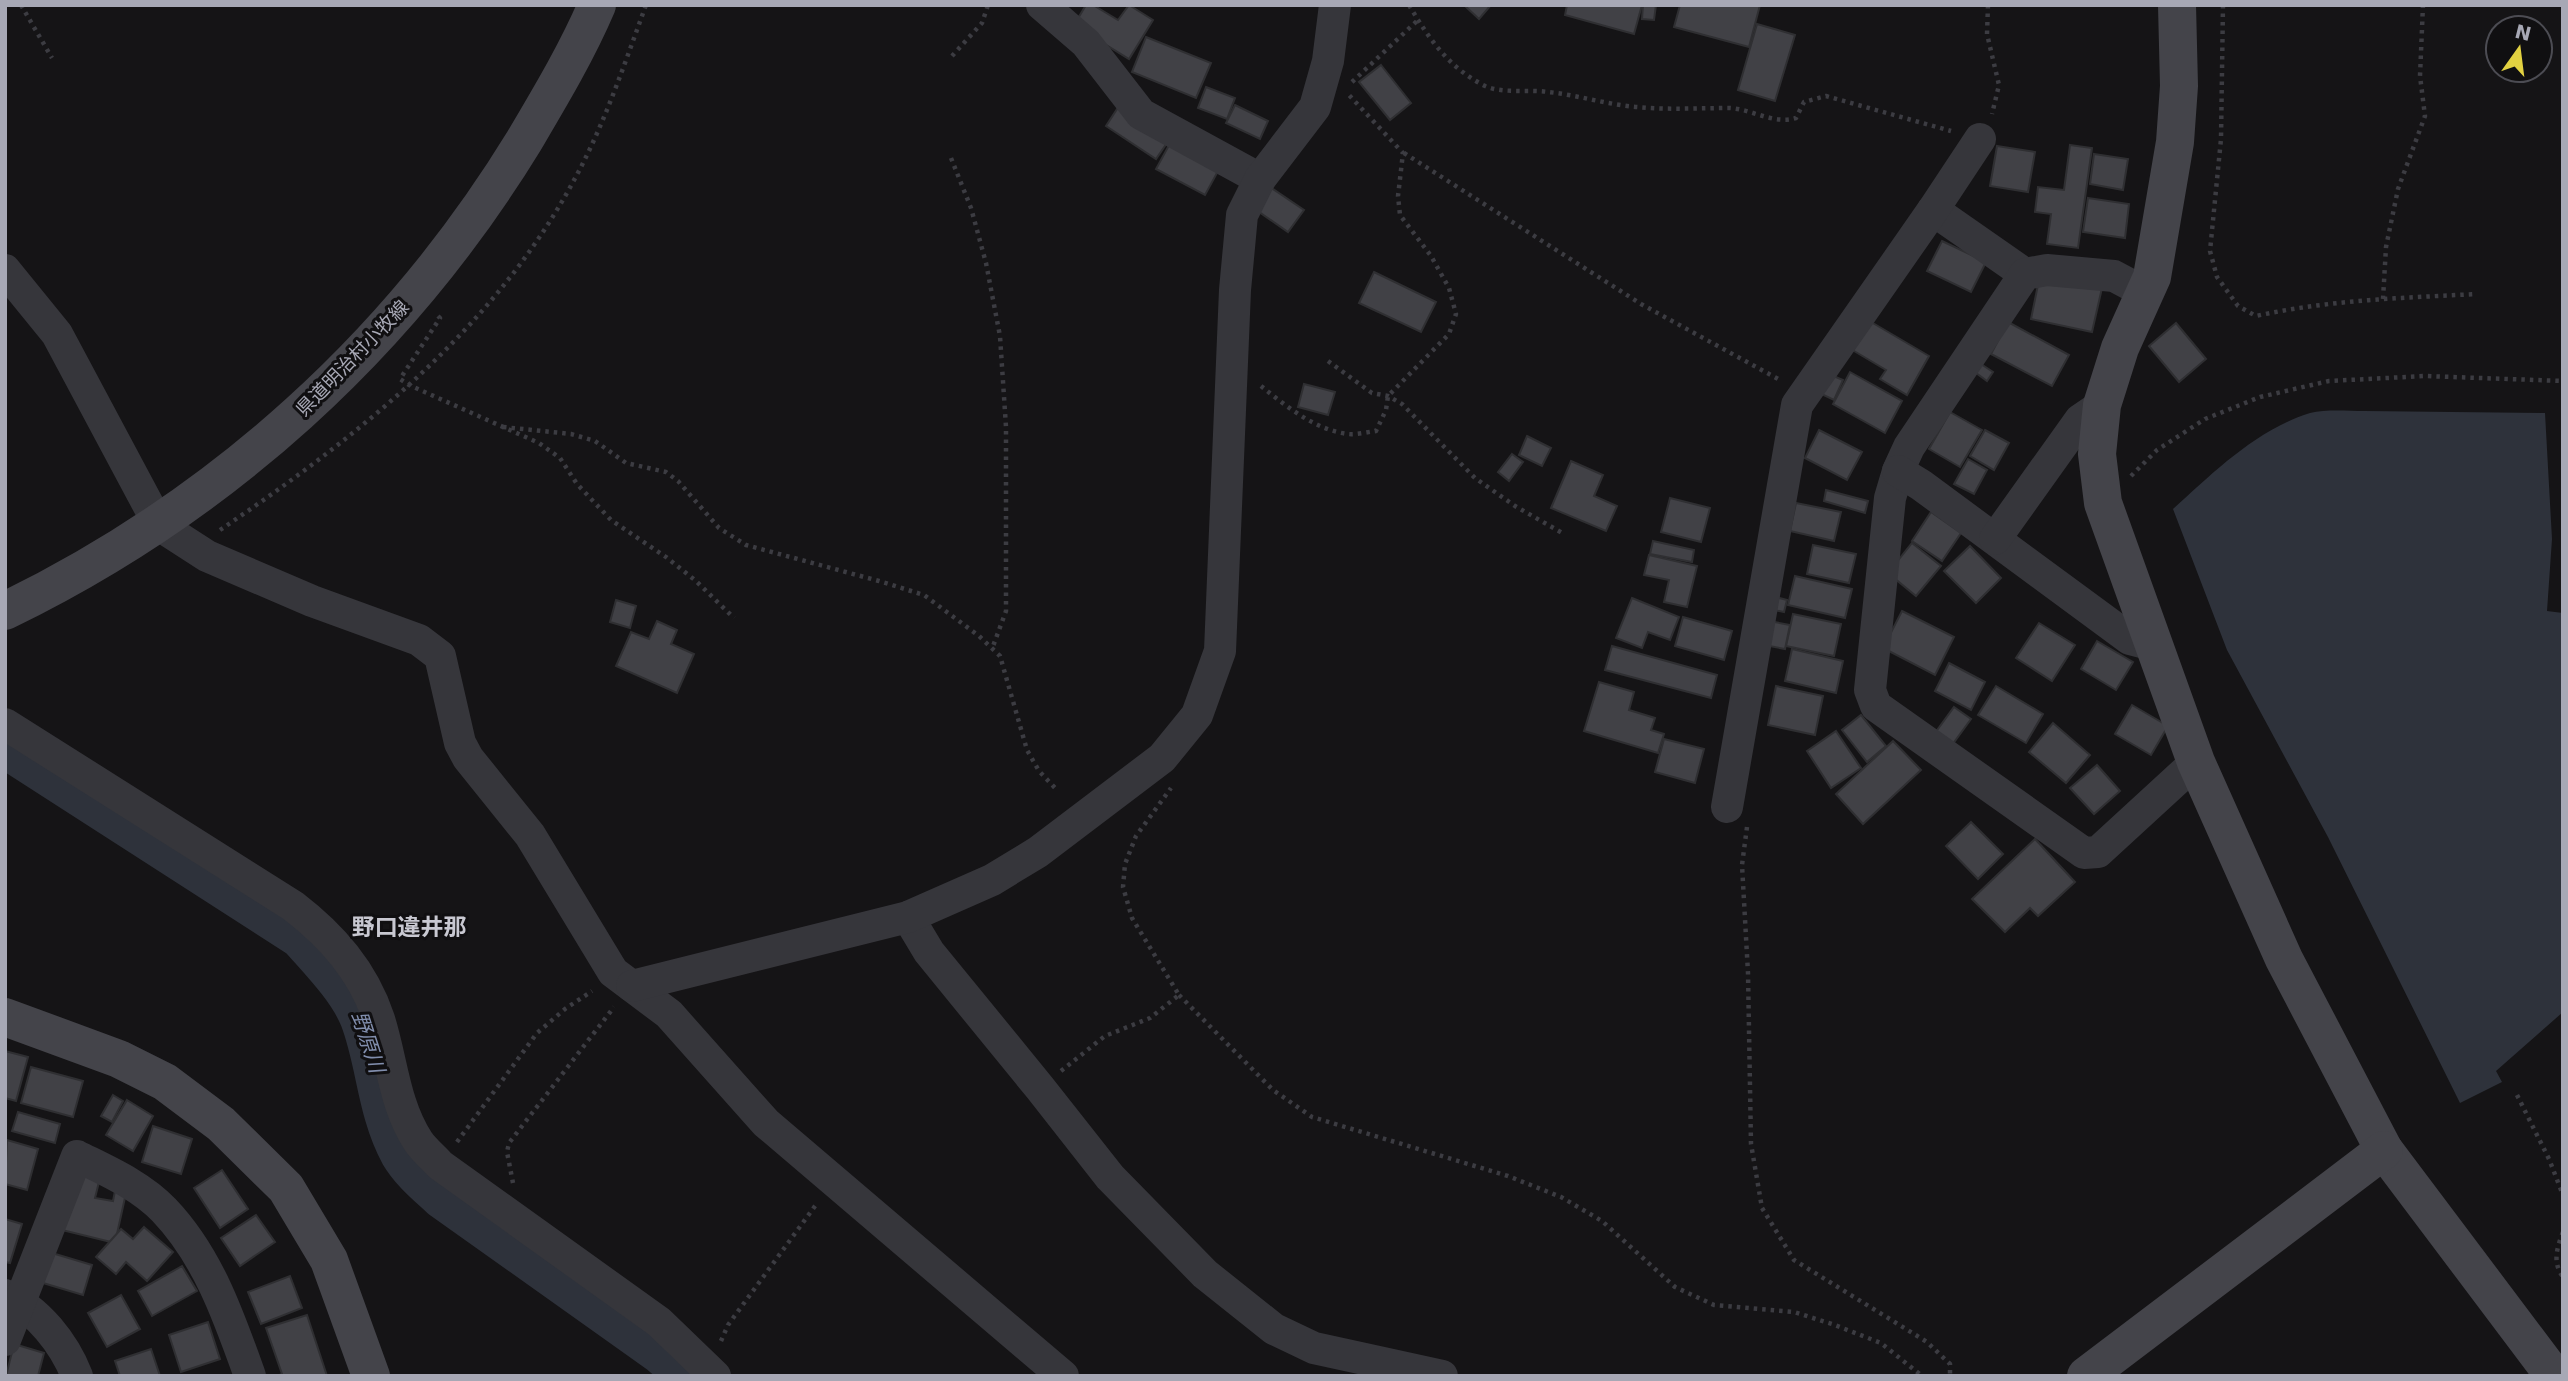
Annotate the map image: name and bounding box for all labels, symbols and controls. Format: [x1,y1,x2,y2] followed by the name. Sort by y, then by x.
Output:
[2484,14,2554,84] north arrow
[2513,20,2533,45] text: N
[291,296,413,420] street label: 県道明治村小牧線
[352,914,467,940] district label: 野口違井那
[347,1008,390,1078] water label: 野原川

